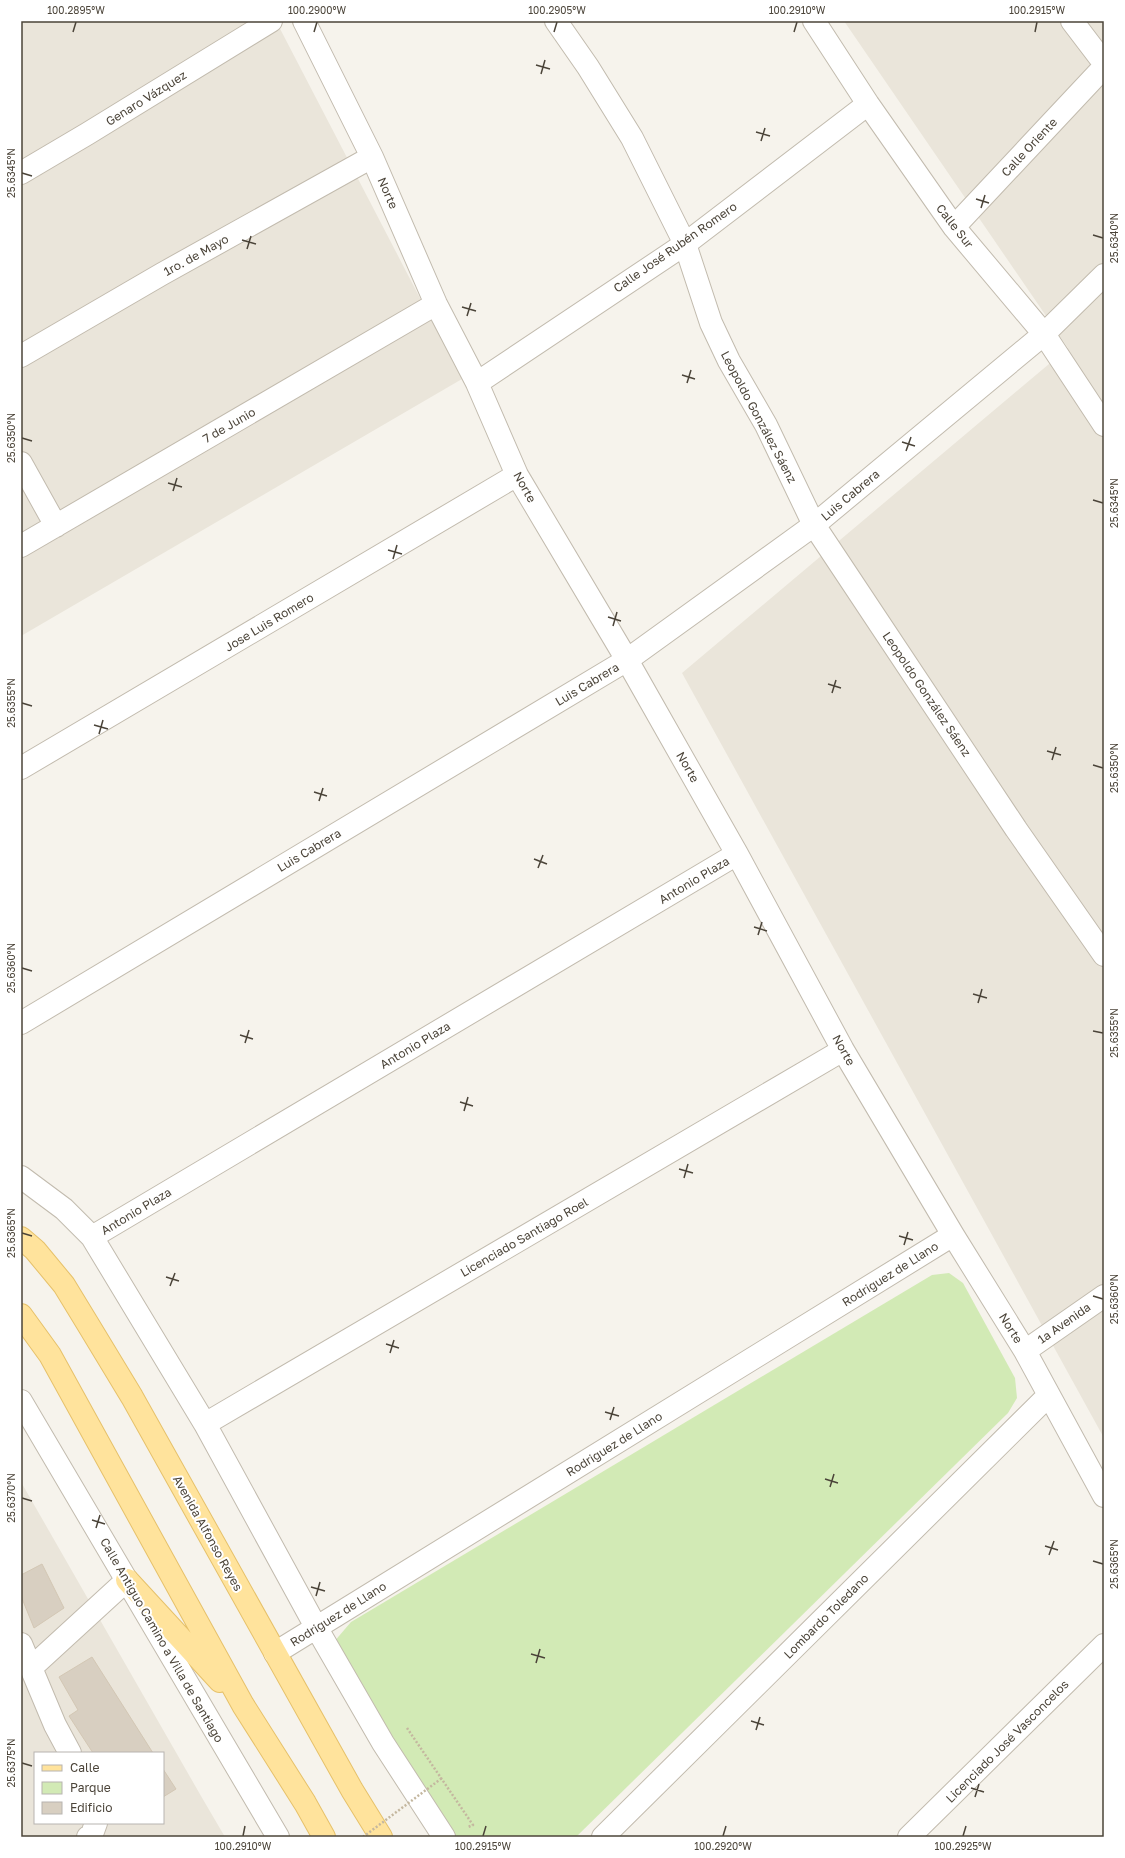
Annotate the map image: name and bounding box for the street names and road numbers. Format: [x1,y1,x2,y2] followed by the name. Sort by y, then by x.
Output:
[103,67,189,129] street label: Genaro Vázquez
[998,114,1060,180] street label: Calle Oriente
[374,175,402,211] street label: Norte
[610,199,740,295] street label: Calle José Rubén Romero
[933,201,977,251] street label: Calle Sur
[161,231,231,279] street label: 1ro. de Mayo
[718,348,800,486] street label: Leopoldo González Sáenz
[200,404,258,446] street label: 7 de Junio
[818,466,882,524] street label: Luis Cabrera
[510,469,540,505] street label: Norte
[222,590,316,654] street label: Jose Luis Romero
[880,629,974,759] street label: Leopoldo González Sáenz
[552,659,622,709] street label: Luis Cabrera
[673,749,703,785] street label: Norte
[274,825,344,875] street label: Luis Cabrera
[656,853,732,907] street label: Antonio Plaza
[377,1018,453,1072] street label: Antonio Plaza
[829,1032,859,1068] street label: Norte
[98,1184,174,1238] street label: Antonio Plaza
[457,1194,591,1280] street label: Licenciado Santiago Roel
[839,1238,941,1310] street label: Rodriguez de Llano
[1035,1299,1093,1347] street label: 1a Avenida
[996,1310,1026,1346] street label: Norte
[563,1408,665,1480] street label: Rodriguez de Llano
[170,1473,246,1593] street label: Avenida Alfonso Reyes
[97,1535,227,1745] street label: Calle Antiguo Camino a Villa de Santiago
[780,1570,872,1662] street label: Lombardo Toledano
[287,1578,389,1650] street label: Rodriguez de Llano
[942,1676,1072,1806] street label: Licenciado José Vasconcelos

